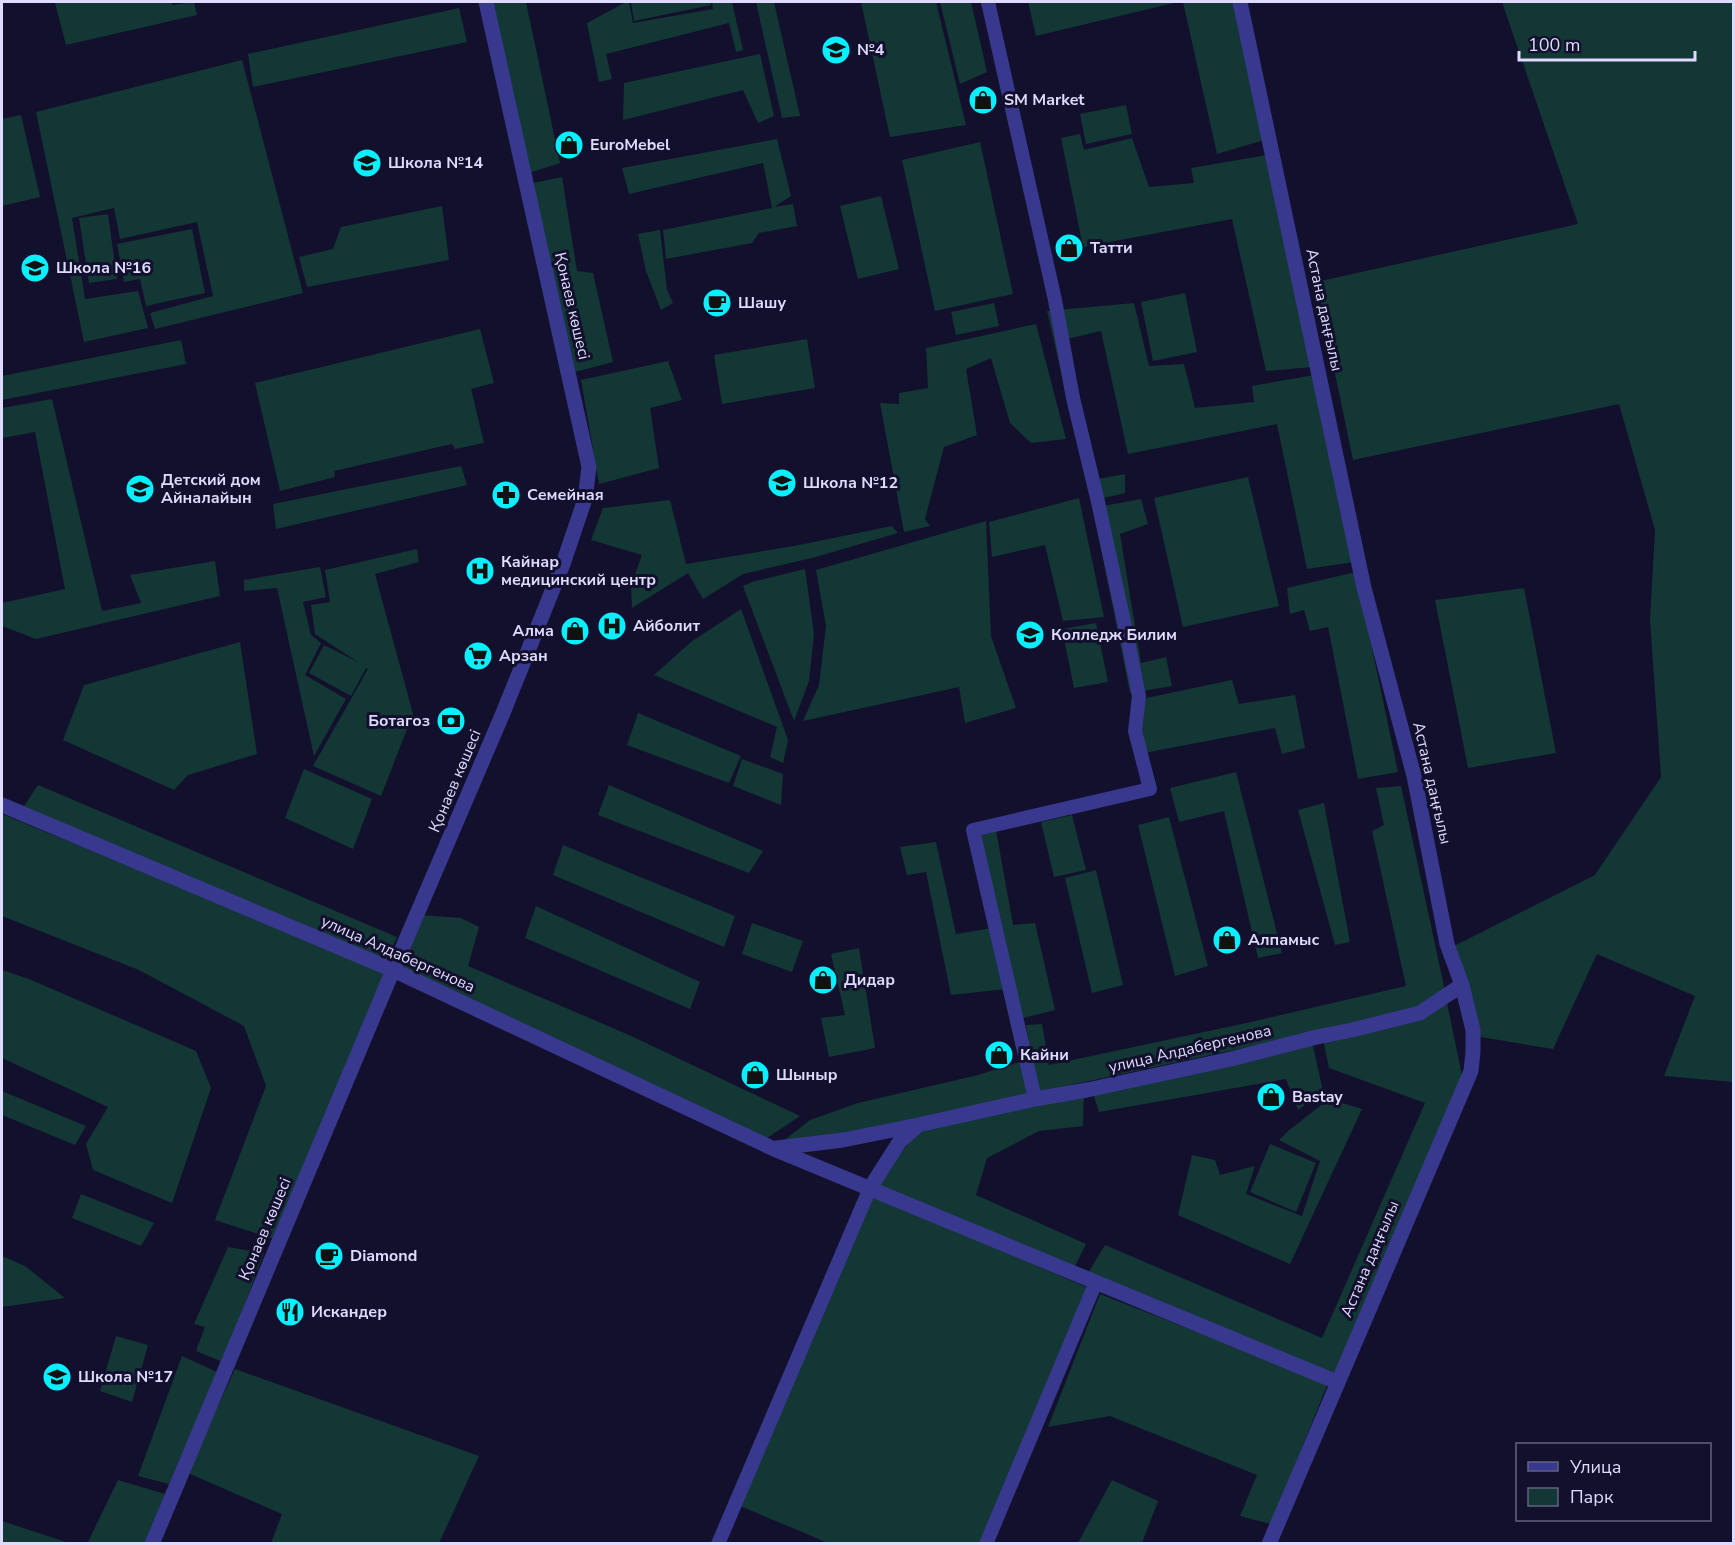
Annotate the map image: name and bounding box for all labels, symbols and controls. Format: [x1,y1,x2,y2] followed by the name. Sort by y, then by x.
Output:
[1519,24,1694,62] scale bar
[1528,33,1580,57] text: 100 m
[820,34,852,66] school or university icon: №4
[857,39,885,61] place label: №4
[967,84,999,116] shop icon: SM Market
[1004,89,1085,111] place label: SM Market
[553,129,585,161] shop icon: EuroMebel
[590,134,670,156] place label: EuroMebel
[351,147,383,179] school or university icon: Школа №14
[388,152,483,174] place label: Школа №14
[1053,232,1085,264] shop icon: Татти
[1090,237,1133,259] place label: Татти
[1300,247,1348,373] street label: Астана даңғылы
[549,250,595,362] street label: Қонаев көшесі
[19,252,51,284] school or university icon: Школа №16
[56,257,151,279] place label: Школа №16
[701,287,733,319] cafe icon: Шашу
[738,292,786,314] place label: Шашу
[766,467,798,499] school or university icon: Школа №12
[161,469,261,509] place label: Детский дом Айналайын
[803,472,898,494] place label: Школа №12
[124,473,156,505] school or university icon: Детский дом Айналайын
[490,479,522,511] pharmacy icon: Семейная
[527,484,604,506] place label: Семейная
[501,551,656,591] place label: Кайнар медицинский центр
[464,555,496,587] hospital icon: Кайнар медицинский центр
[596,610,628,642] hospital icon: Айболит
[559,615,591,647] shop icon: Алма
[633,615,701,637] place label: Айболит
[1014,619,1046,651] school or university icon: Колледж Билим
[513,620,554,642] place label: Алма
[1051,624,1177,646] place label: Колледж Билим
[462,640,494,672] supermarket icon: Арзан
[499,645,548,667] place label: Арзан
[435,705,467,737] bank icon: Ботагоз
[368,710,430,732] place label: Ботагоз
[1407,720,1457,846] street label: Астана даңғылы
[423,726,487,836] street label: Қонаев көшесі
[318,910,478,998] street label: улица Алдабергенова
[1211,924,1243,956] shop icon: Алпамыс
[1248,929,1319,951] place label: Алпамыс
[807,964,839,996] shop icon: Дидар
[844,969,895,991] place label: Дидар
[1106,1020,1274,1078] street label: улица Алдабергенова
[983,1039,1015,1071] shop icon: Кайни
[1020,1044,1069,1066] place label: Кайни
[739,1059,771,1091] shop icon: Шыныр
[776,1064,838,1086] place label: Шыныр
[1255,1081,1287,1113] shop icon: Bastay
[1292,1086,1343,1108] place label: Bastay
[233,1174,297,1284] street label: Қонаев көшесі
[1336,1197,1404,1321] street label: Астана даңғылы
[313,1240,345,1272] cafe icon: Diamond
[350,1245,417,1267] place label: Diamond
[274,1296,306,1328] restaurant icon: Искандер
[311,1301,387,1323] place label: Искандер
[41,1361,73,1393] school or university icon: Школа №17
[78,1366,173,1388] place label: Школа №17
[1516,1443,1711,1521] legend
[1569,1455,1621,1479] text: Улица
[1570,1485,1614,1509] text: Парк

